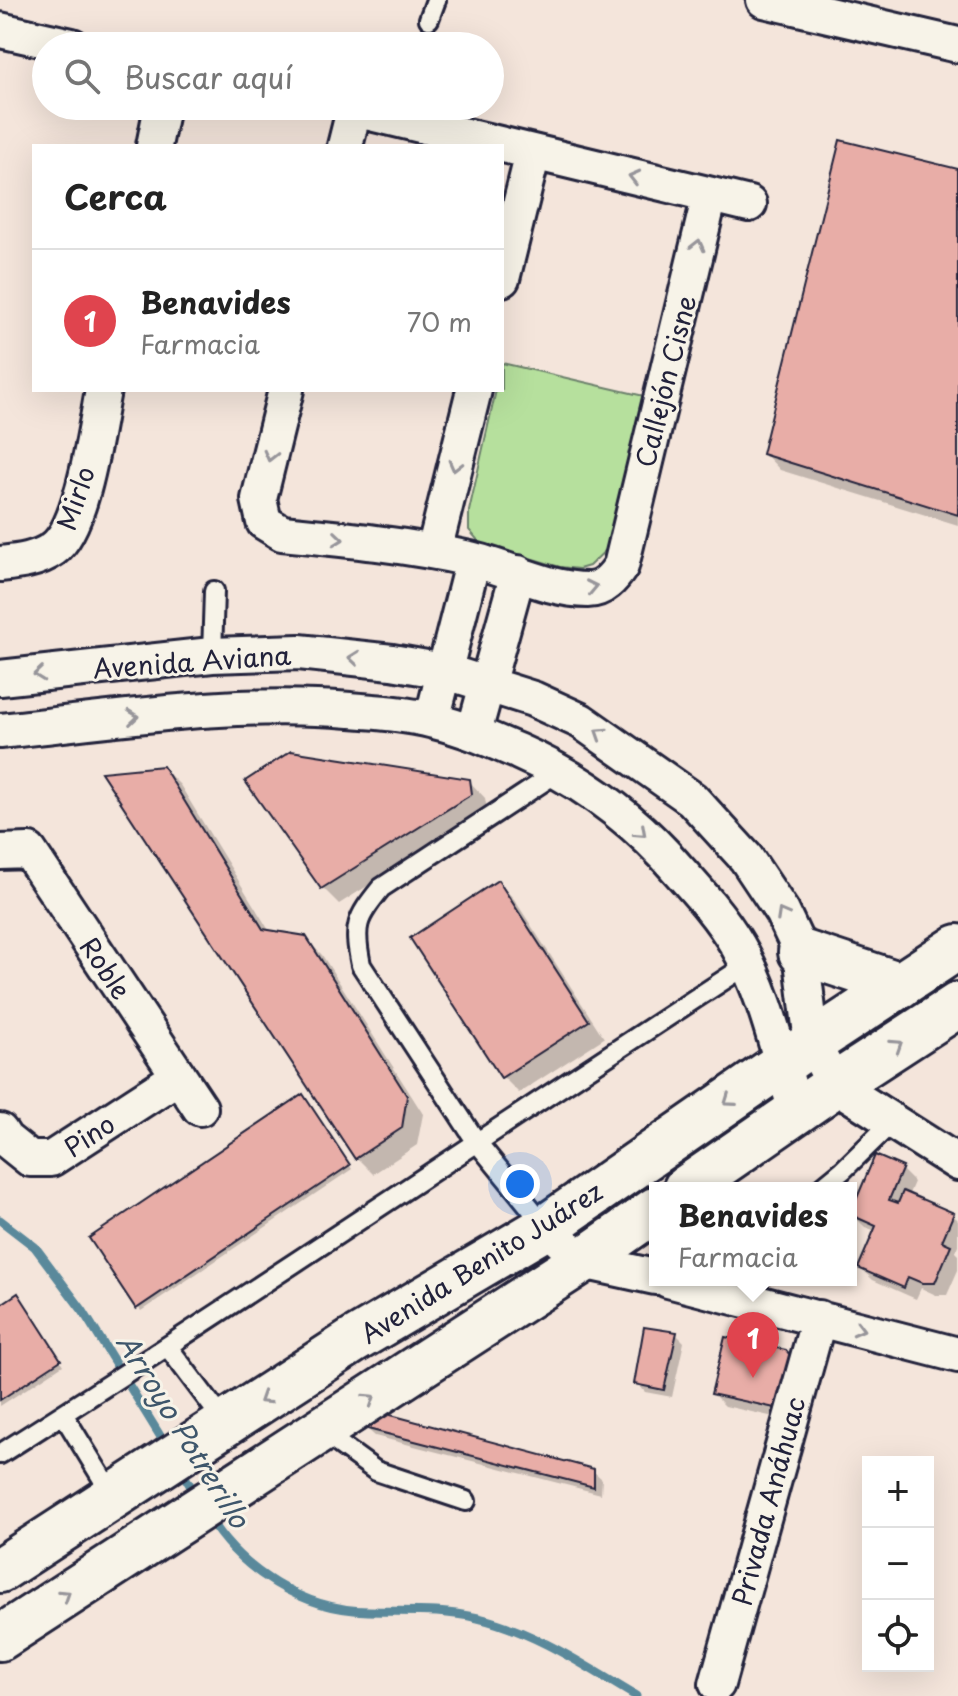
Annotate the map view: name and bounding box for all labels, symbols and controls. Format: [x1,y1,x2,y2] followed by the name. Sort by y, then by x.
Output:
[32,32,504,120] search box
[60,54,104,98] icon: search
[124,54,293,99] text: Buscar aquí
[628,169,642,186] one-way arrow
[64,170,167,222] text: Cerca
[689,239,706,253] one-way arrow
[140,279,291,324] text: Benavides
[625,291,705,471] street label: Callejón Cisne
[84,302,96,341] text: 1
[407,302,472,341] text: 70 m
[140,324,260,363] text: Farmacia
[262,448,279,462] one-way arrow
[448,458,465,472] one-way arrow
[46,461,104,535] street label: Mirlo
[332,530,345,547] one-way arrow
[585,579,598,596] one-way arrow
[92,635,292,687] street label: Avenida Aviana
[347,649,360,666] one-way arrow
[32,666,45,683] one-way arrow
[127,708,140,725] one-way arrow
[594,728,609,743] one-way arrow
[632,822,646,837] one-way arrow
[776,909,792,923] one-way arrow
[71,929,141,1007] street label: Roble
[888,1040,902,1055] one-way arrow
[723,1091,738,1106] one-way arrow
[56,1104,122,1166] street label: Pino
[500,1164,540,1204] your location
[352,1172,610,1352] street label: Avenida Benito Juárez
[649,1182,857,1286] popup
[678,1192,828,1237] text: Benavides
[678,1237,798,1276] text: Farmacia
[727,1312,779,1378] pin: 1
[851,1319,865,1336] one-way arrow
[107,1324,262,1537] water label: Arroyo Potrerillo
[258,1389,273,1404] one-way arrow
[721,1392,815,1610] street label: Privada Anáhuac
[361,1394,376,1409] one-way arrow
[862,1456,934,1672] map controls
[862,1456,934,1528] button: +
[862,1528,934,1600] button: −
[56,1590,71,1605] one-way arrow
[862,1600,934,1672] button: locate

